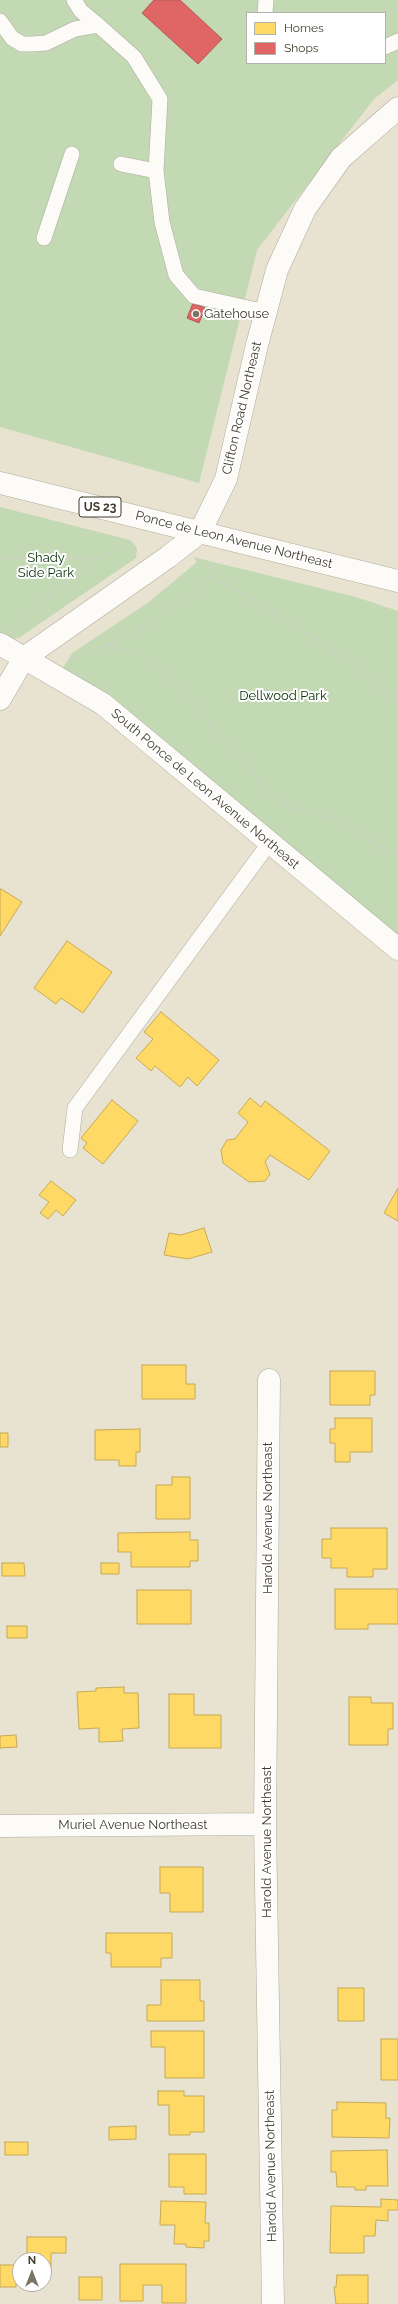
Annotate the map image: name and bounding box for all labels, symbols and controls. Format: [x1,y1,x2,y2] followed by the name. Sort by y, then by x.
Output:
[246,12,386,64] legend
[284,21,324,35] text: Homes
[284,41,319,55] text: Shops
[204,306,269,322] place label: Gatehouse
[191,309,201,319] marker: Gatehouse
[219,340,265,476] street label: Clifton Road Northeast
[79,497,121,517] road number: US 23
[134,508,334,572] street label: Ponce de Leon Avenue Northeast
[18,550,74,581] park label: Shady Side Park
[239,688,327,704] park label: Dellwood Park
[108,706,302,872] street label: South Ponce de Leon Avenue Northeast
[260,1442,276,1594] street label: Harold Avenue Northeast
[259,1766,275,1918] street label: Harold Avenue Northeast
[58,1817,208,1833] street label: Muriel Avenue Northeast
[262,2090,280,2242] street label: Harold Avenue Northeast
[12,2252,52,2292] north arrow
[28,2254,36,2267] text: N

